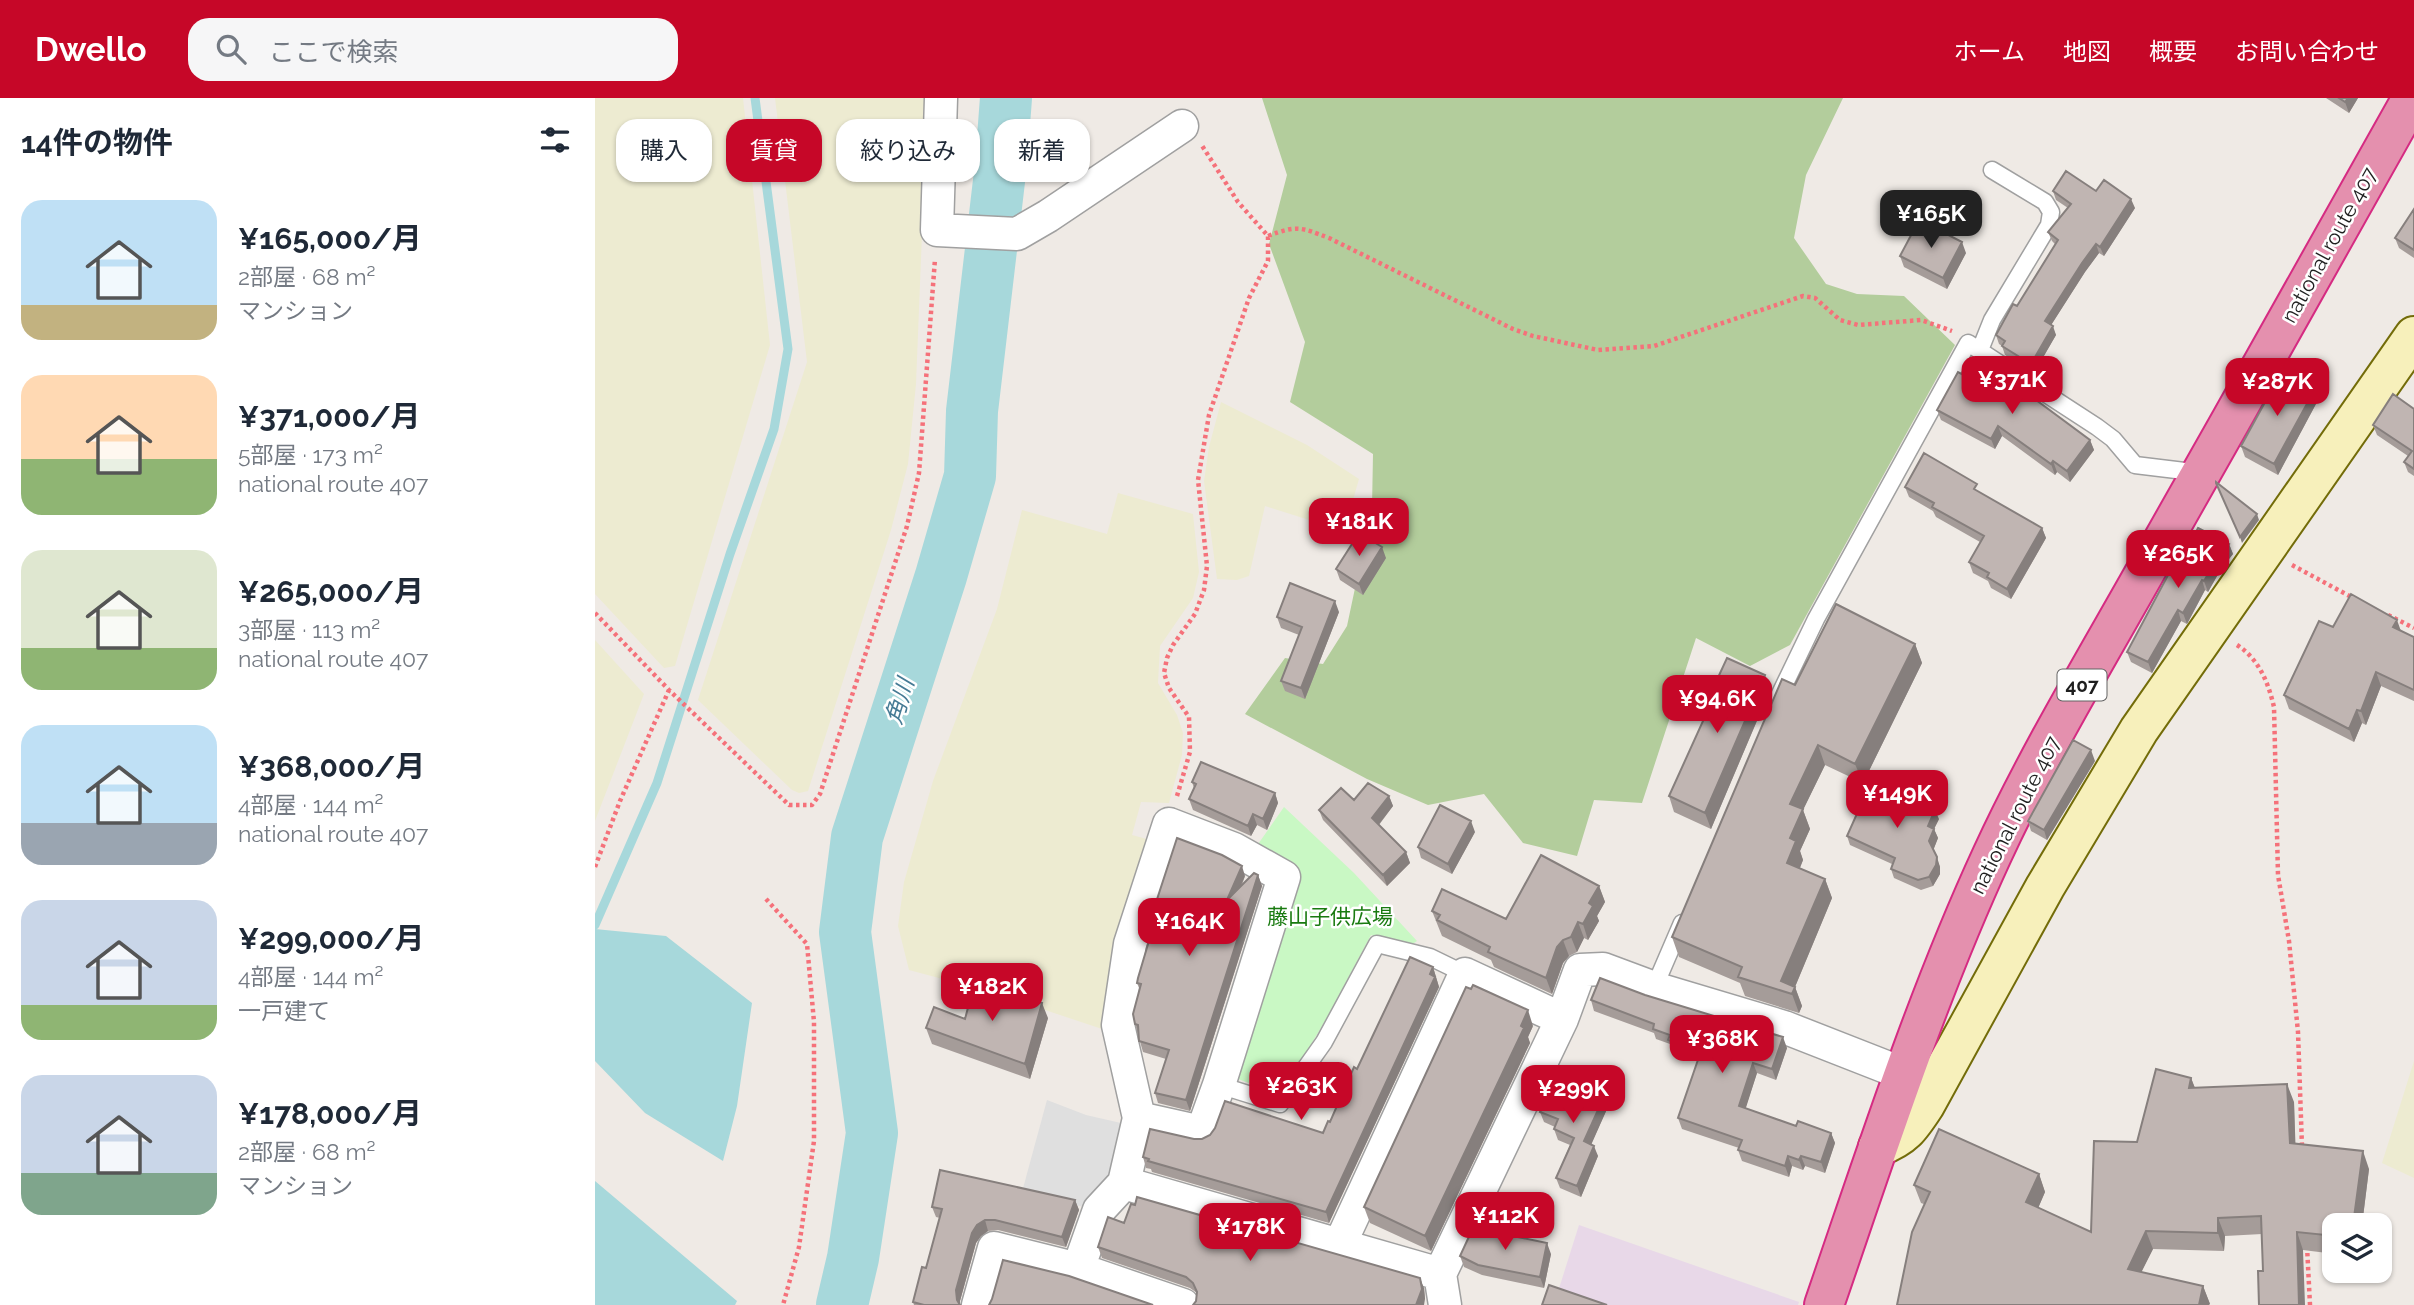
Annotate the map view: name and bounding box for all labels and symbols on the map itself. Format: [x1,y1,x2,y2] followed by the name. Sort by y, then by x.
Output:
[2276,162,2382,327] street label: national route 407
[1882,190,1980,250] pin: ¥165K
[1963,356,2061,416] pin: ¥371K
[2228,358,2326,418] pin: ¥287K
[1310,498,1408,558] pin: ¥181K
[2129,531,2227,590] pin: ¥265K
[2057,670,2107,700] road number: 407
[879,672,920,727] water label: 角川
[1660,676,1774,735] pin: ¥94.6K
[1964,731,2066,898] street label: national route 407
[1848,770,1946,830] pin: ¥149K
[1140,898,1238,958] pin: ¥164K
[1267,904,1393,929] park label: 藤山子供広場
[943,964,1041,1023] pin: ¥182K
[1673,1016,1771,1075] pin: ¥368K
[1252,1062,1350,1122] pin: ¥263K
[1524,1066,1622,1125] pin: ¥299K
[1456,1192,1554,1252] pin: ¥112K
[1201,1204,1299,1263] pin: ¥178K

